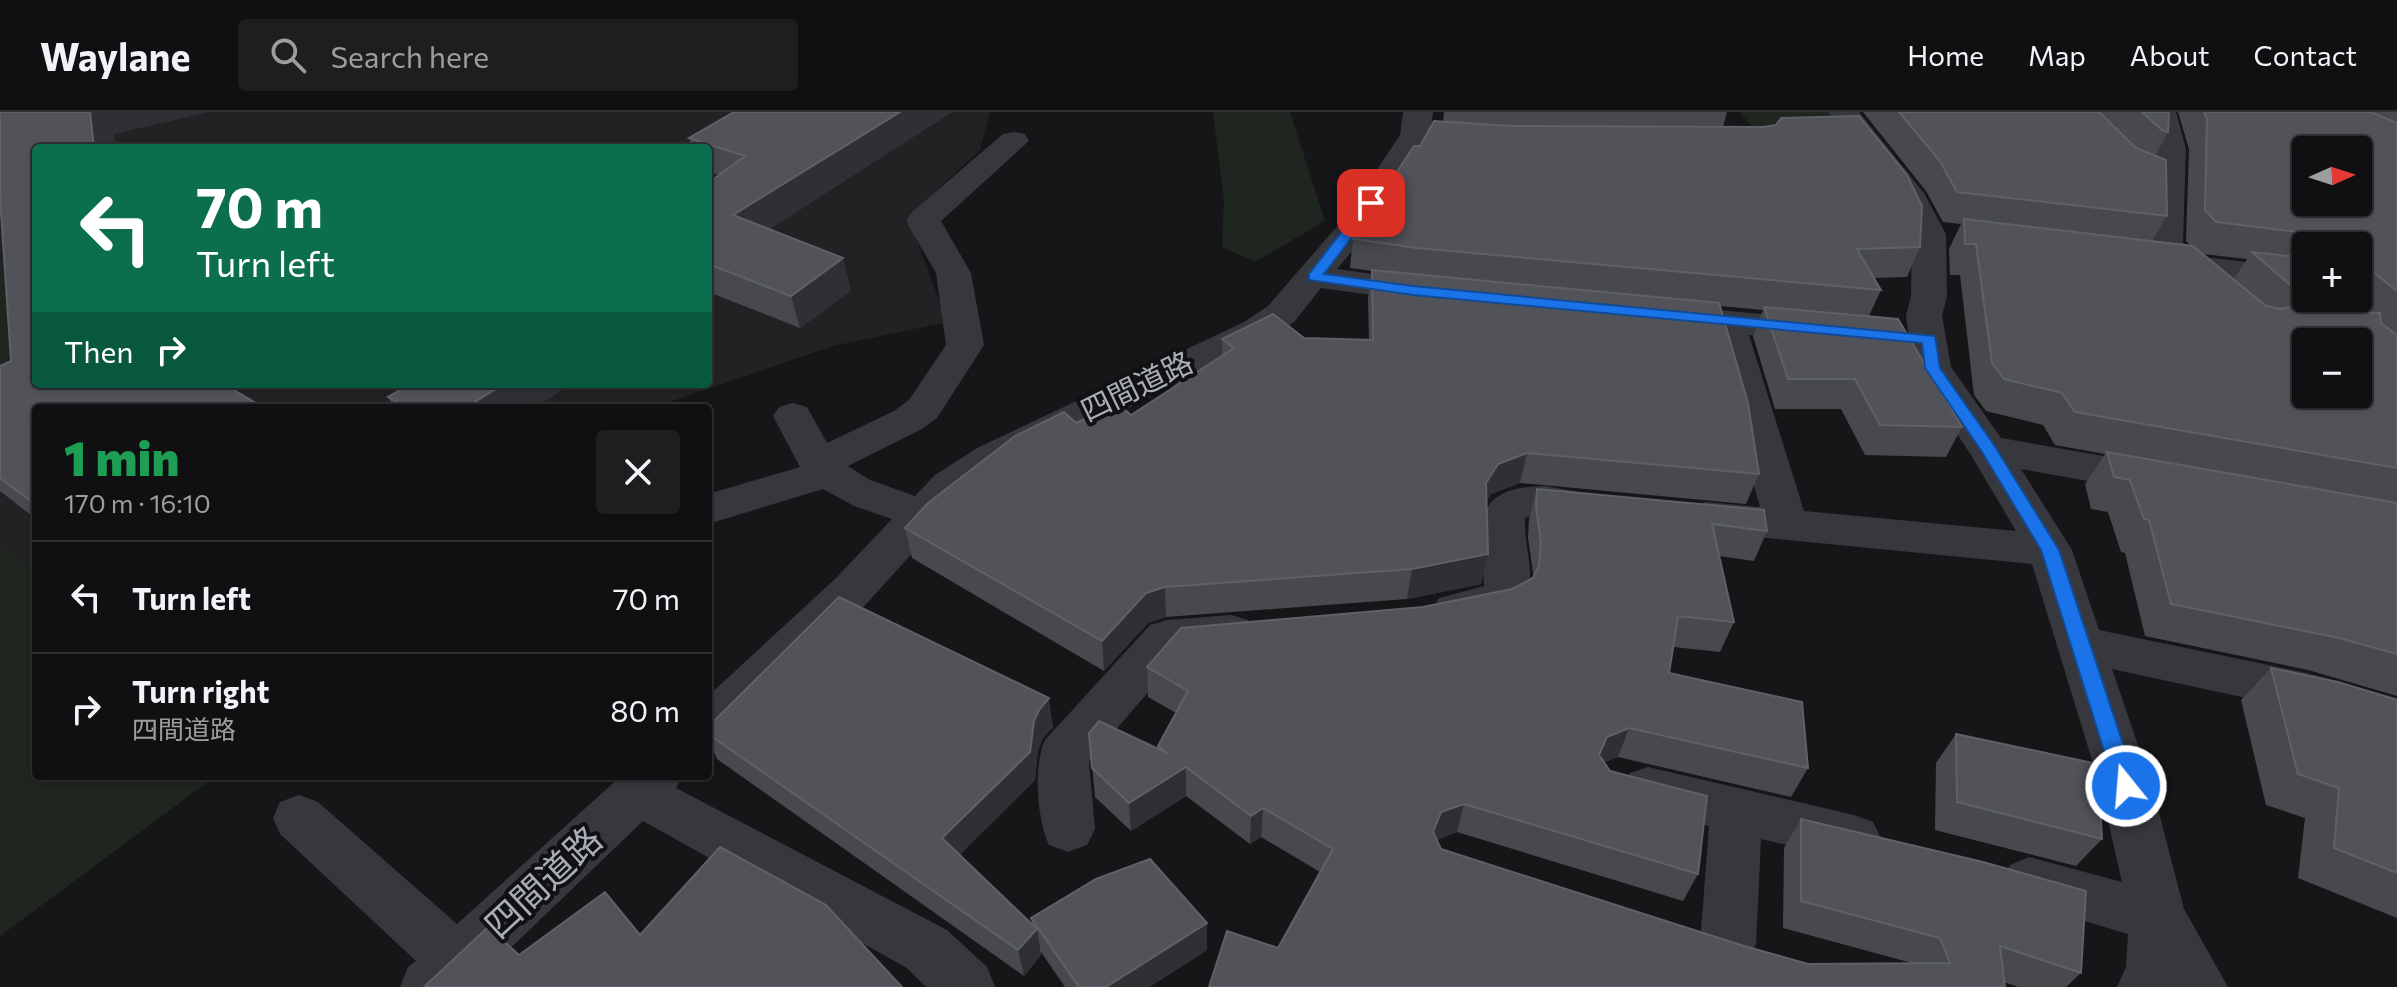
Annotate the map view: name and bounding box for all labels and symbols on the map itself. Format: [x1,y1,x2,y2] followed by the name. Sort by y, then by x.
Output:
[2292,136,2372,216] north arrow
[1337,169,1405,237] pin
[1074,342,1198,428] street label: 四間道路
[2084,744,2168,828] position arrow
[474,815,609,946] street label: 四間道路

